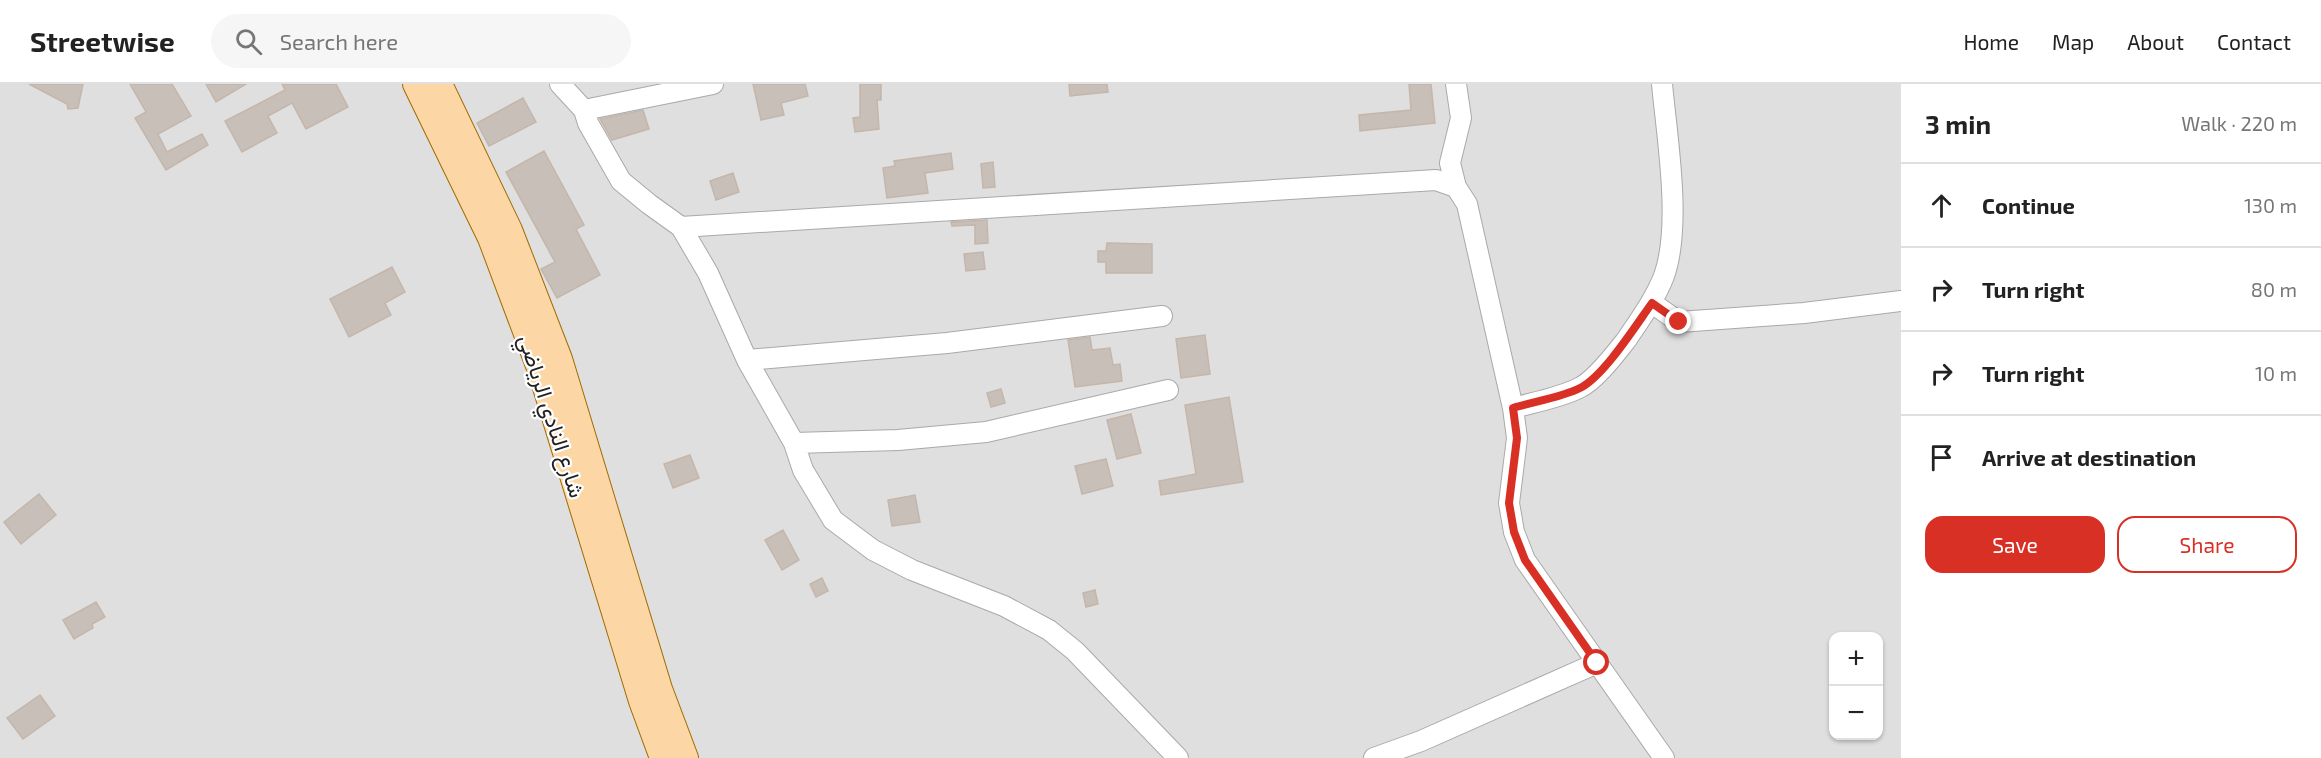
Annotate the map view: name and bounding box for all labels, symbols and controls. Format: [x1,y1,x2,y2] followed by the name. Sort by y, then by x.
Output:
[211,14,631,68] search box
[30,24,175,58] text: Streetwise
[232,25,265,58] icon: search
[280,28,398,54] text: Search here
[1963,29,2019,54] text: Home
[2052,29,2094,54] text: Map
[2127,29,2184,54] text: About
[2217,29,2291,54] text: Contact
[1925,108,1991,139] text: 3 min
[2181,111,2297,135] text: Walk · 220 m
[1925,189,1958,222] icon: ahead
[1982,192,2075,218] text: Continue
[2244,193,2297,217] text: 130 m
[1925,273,1958,306] icon: right
[1982,276,2084,302] text: Turn right
[2251,277,2297,301] text: 80 m
[1665,308,1691,334] route end
[508,331,592,503] street label: شارع النادي الرياضي
[1925,357,1958,390] icon: right
[1982,360,2084,386] text: Turn right
[2255,361,2297,385] text: 10 m
[1925,441,1958,474] icon: arrive
[1982,444,2196,470] text: Arrive at destination
[1925,516,2105,573] button: Save
[2117,516,2297,573] button: Share
[1829,632,1883,740] map controls
[1829,632,1883,686] button: +
[1583,649,1609,675] route start
[1829,686,1883,740] button: −

